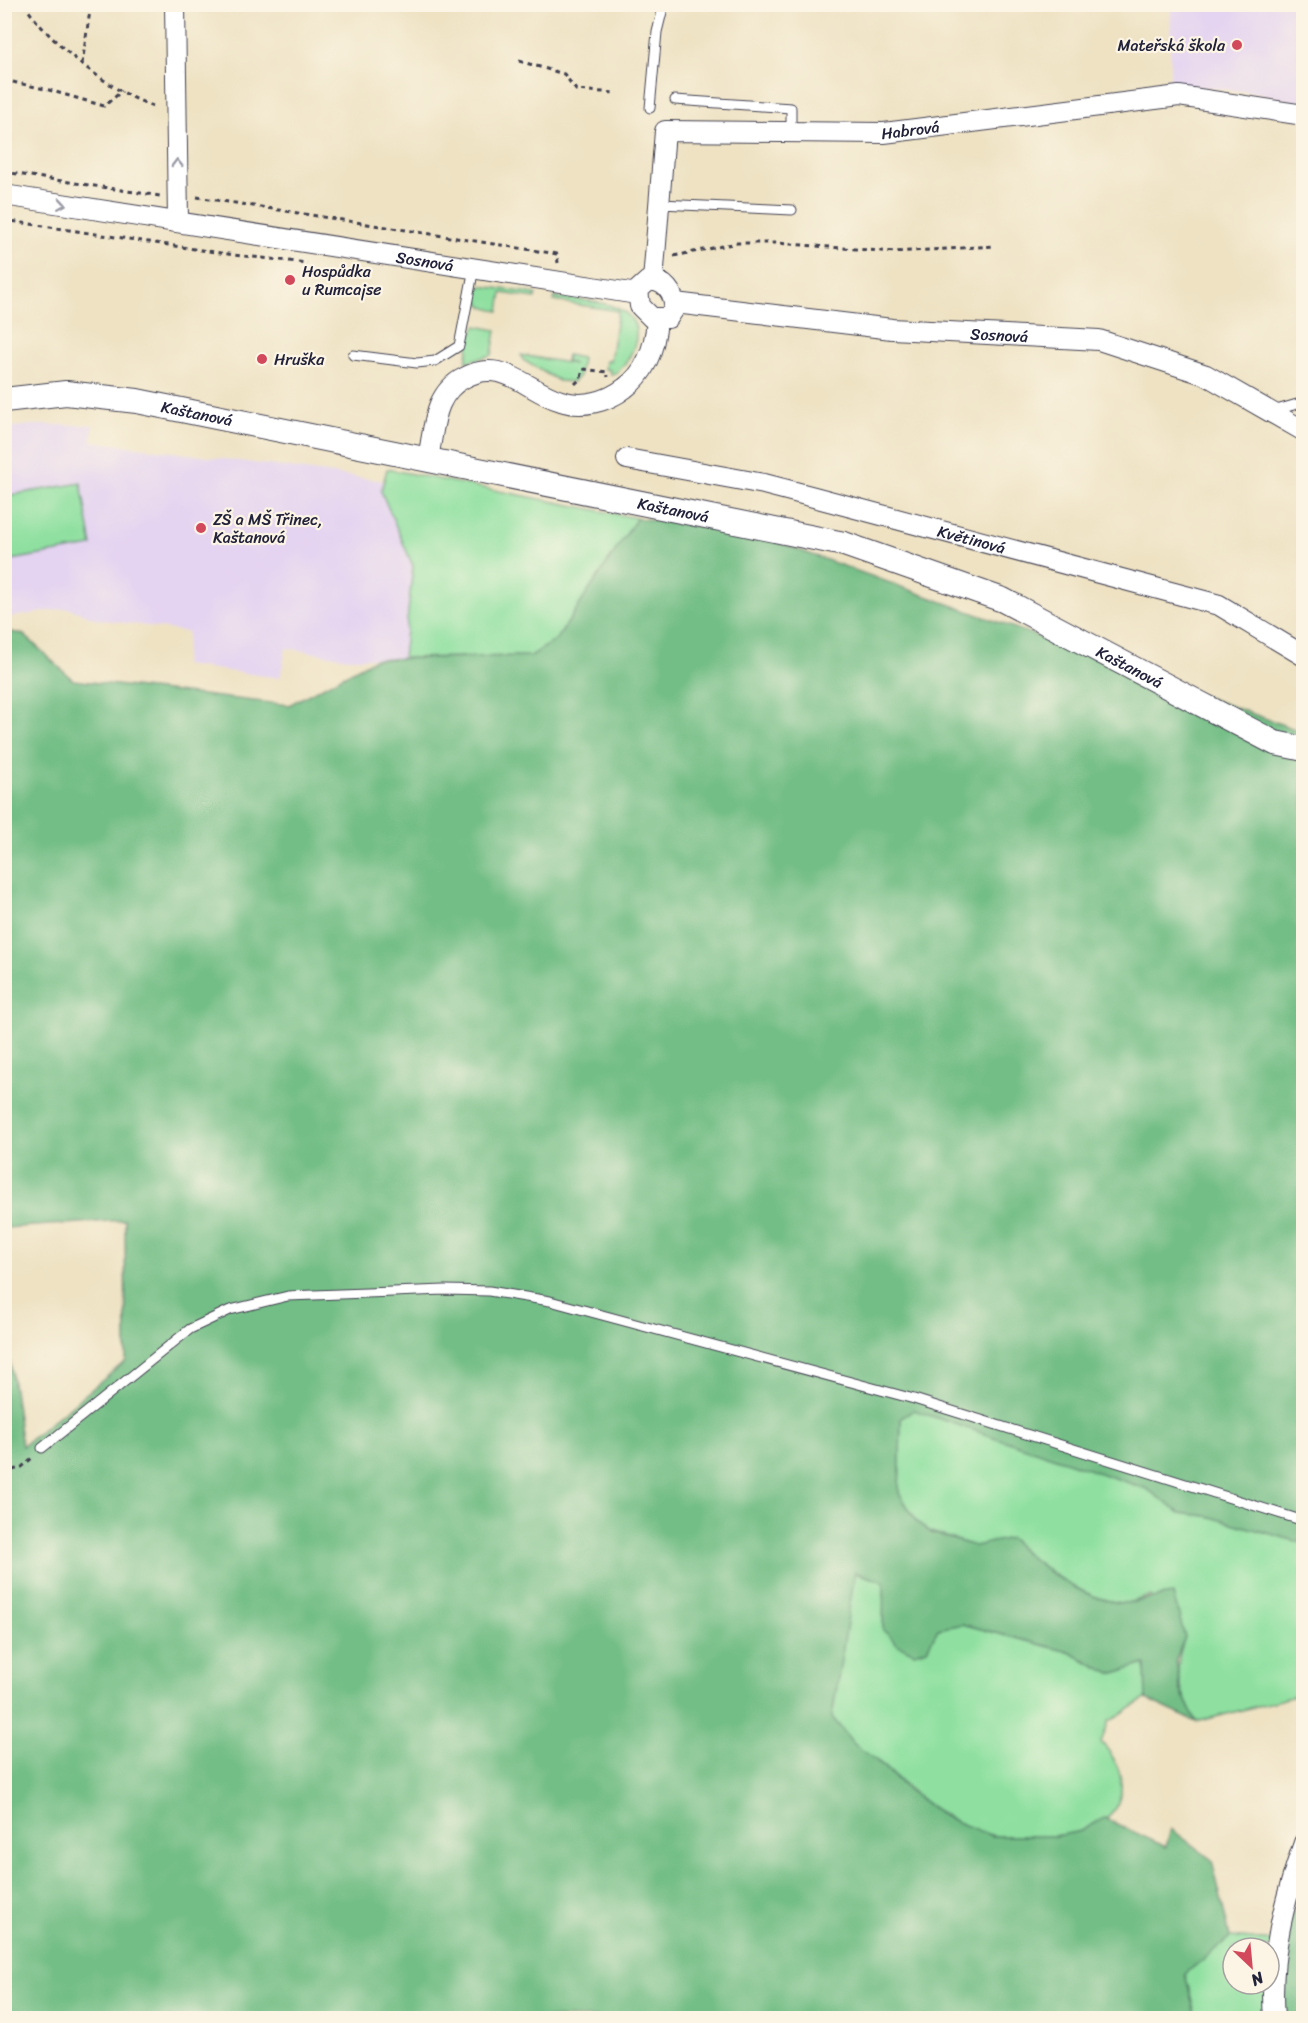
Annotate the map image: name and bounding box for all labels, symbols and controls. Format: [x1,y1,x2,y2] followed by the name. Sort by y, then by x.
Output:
[1118,31,1226,60] place label: Mateřská škola
[1230,38,1244,52] marker: Mateřská škola
[880,112,941,148] street label: Habrová
[171,158,183,167] one-way arrow
[58,197,67,209] one-way arrow
[394,242,456,280] street label: Sosnová
[302,257,382,304] place label: Hospůdka u Rumcajse
[283,273,297,287] marker: Hospůdka u Rumcajse
[970,319,1029,351] street label: Sosnová
[274,345,325,374] place label: Hruška
[255,352,269,366] marker: Hruška
[159,392,235,434] street label: Kaštanová
[635,488,712,531] street label: Kaštanová
[213,505,322,552] place label: ZŠ a MŠ Třinec, Kaštanová
[934,516,1009,562] street label: Květinová
[194,521,208,535] marker: ZŠ a MŠ Třinec, Kaštanová
[1091,637,1169,696] street label: Kaštanová
[1221,1936,1281,1996] north arrow
[1245,1963,1270,1995] text: N

